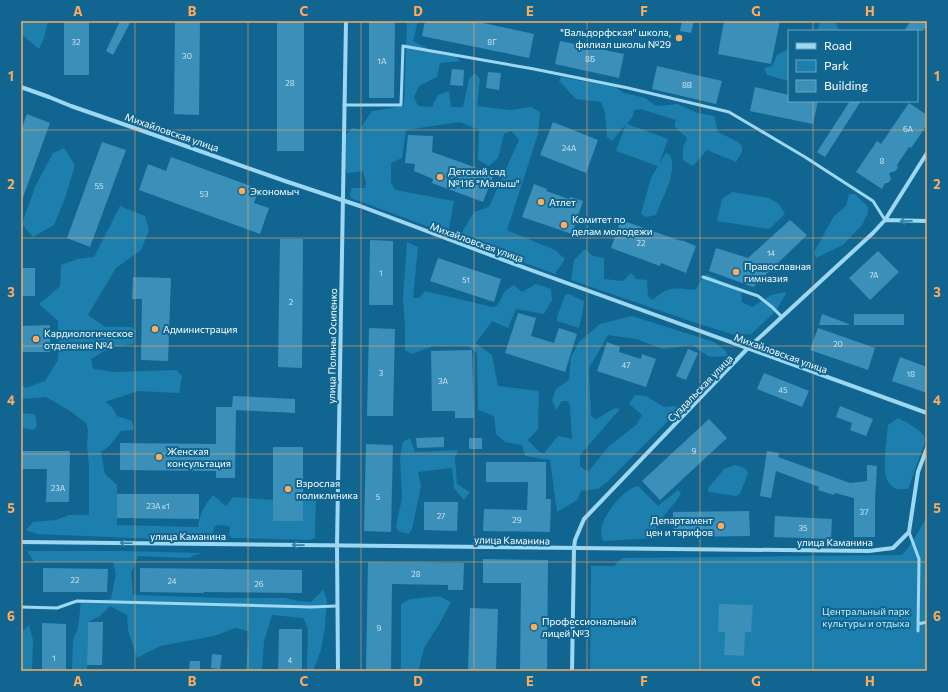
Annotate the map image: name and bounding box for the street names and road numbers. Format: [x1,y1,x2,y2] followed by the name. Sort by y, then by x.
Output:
[123,110,221,154] street label: Михайловская улица
[429,219,525,265] street label: Михайловская улица
[325,288,339,404] street label: улица Полины Осипенко
[733,330,829,376] street label: Михайловская улица
[665,352,735,424] street label: Суздальская улица
[150,530,226,542] street label: улица Каманина
[474,533,550,547] street label: улица Каманина
[797,536,873,548] street label: улица Каманина

